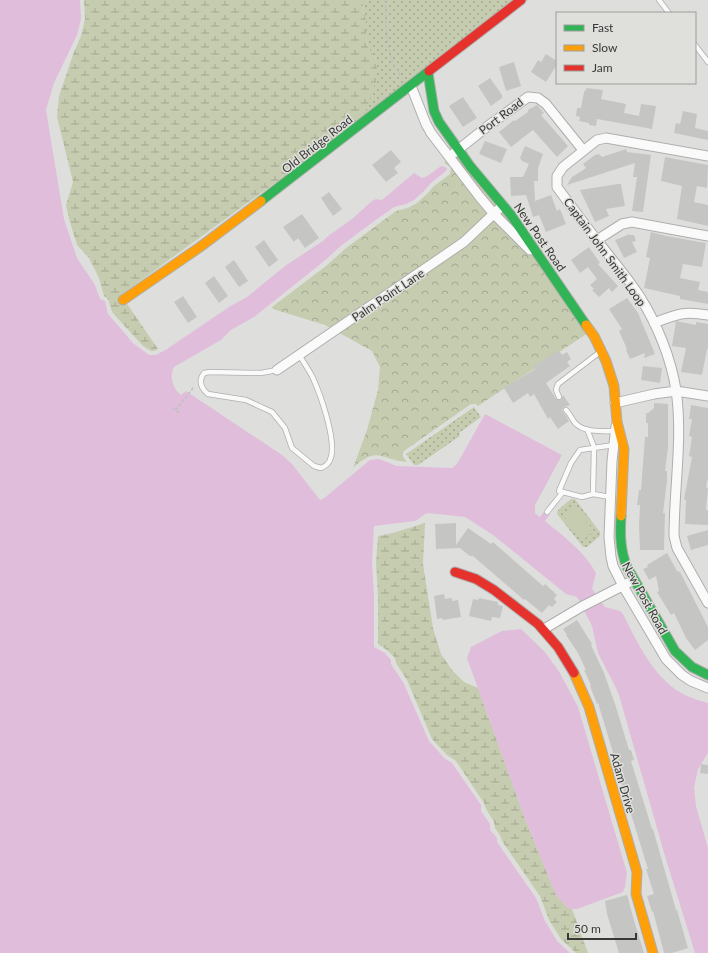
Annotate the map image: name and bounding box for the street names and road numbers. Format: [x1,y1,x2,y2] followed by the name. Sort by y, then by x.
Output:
[476,94,526,138] street label: Port Road
[279,112,355,176] street label: Old Bridge Road
[561,195,650,309] street label: Captain John Smith Loop
[511,200,569,274] street label: New Post Road
[349,265,427,325] street label: Palm Point Lane
[619,559,671,637] street label: New Post Road
[607,751,639,815] street label: Adam Drive

